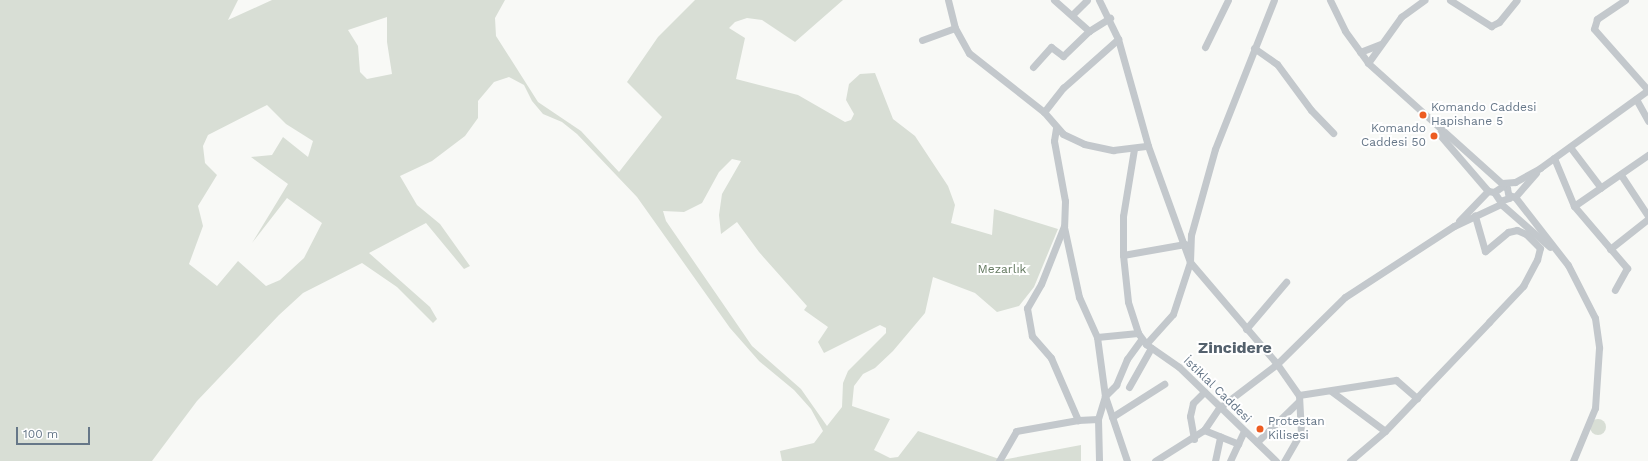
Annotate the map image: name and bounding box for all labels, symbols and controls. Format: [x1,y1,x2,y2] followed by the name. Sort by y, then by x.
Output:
[1431,101,1537,129] place label: Komando Caddesi Hapishane 5
[1418,110,1428,120] marker: Komando Caddesi Hapishane 5
[1361,122,1426,150] place label: Komando Caddesi 50
[1429,131,1439,141] marker: Komando Caddesi 50
[978,263,1026,277] park label: Mezarlık
[1198,338,1272,358] district label: Zincidere
[1180,354,1254,426] street label: İstiklal Caddesi
[1268,415,1325,443] place label: Protestan Kilisesi
[18,419,92,445] scale bar
[1255,424,1265,434] marker: Protestan Kilisesi
[23,427,58,441] text: 100 m

